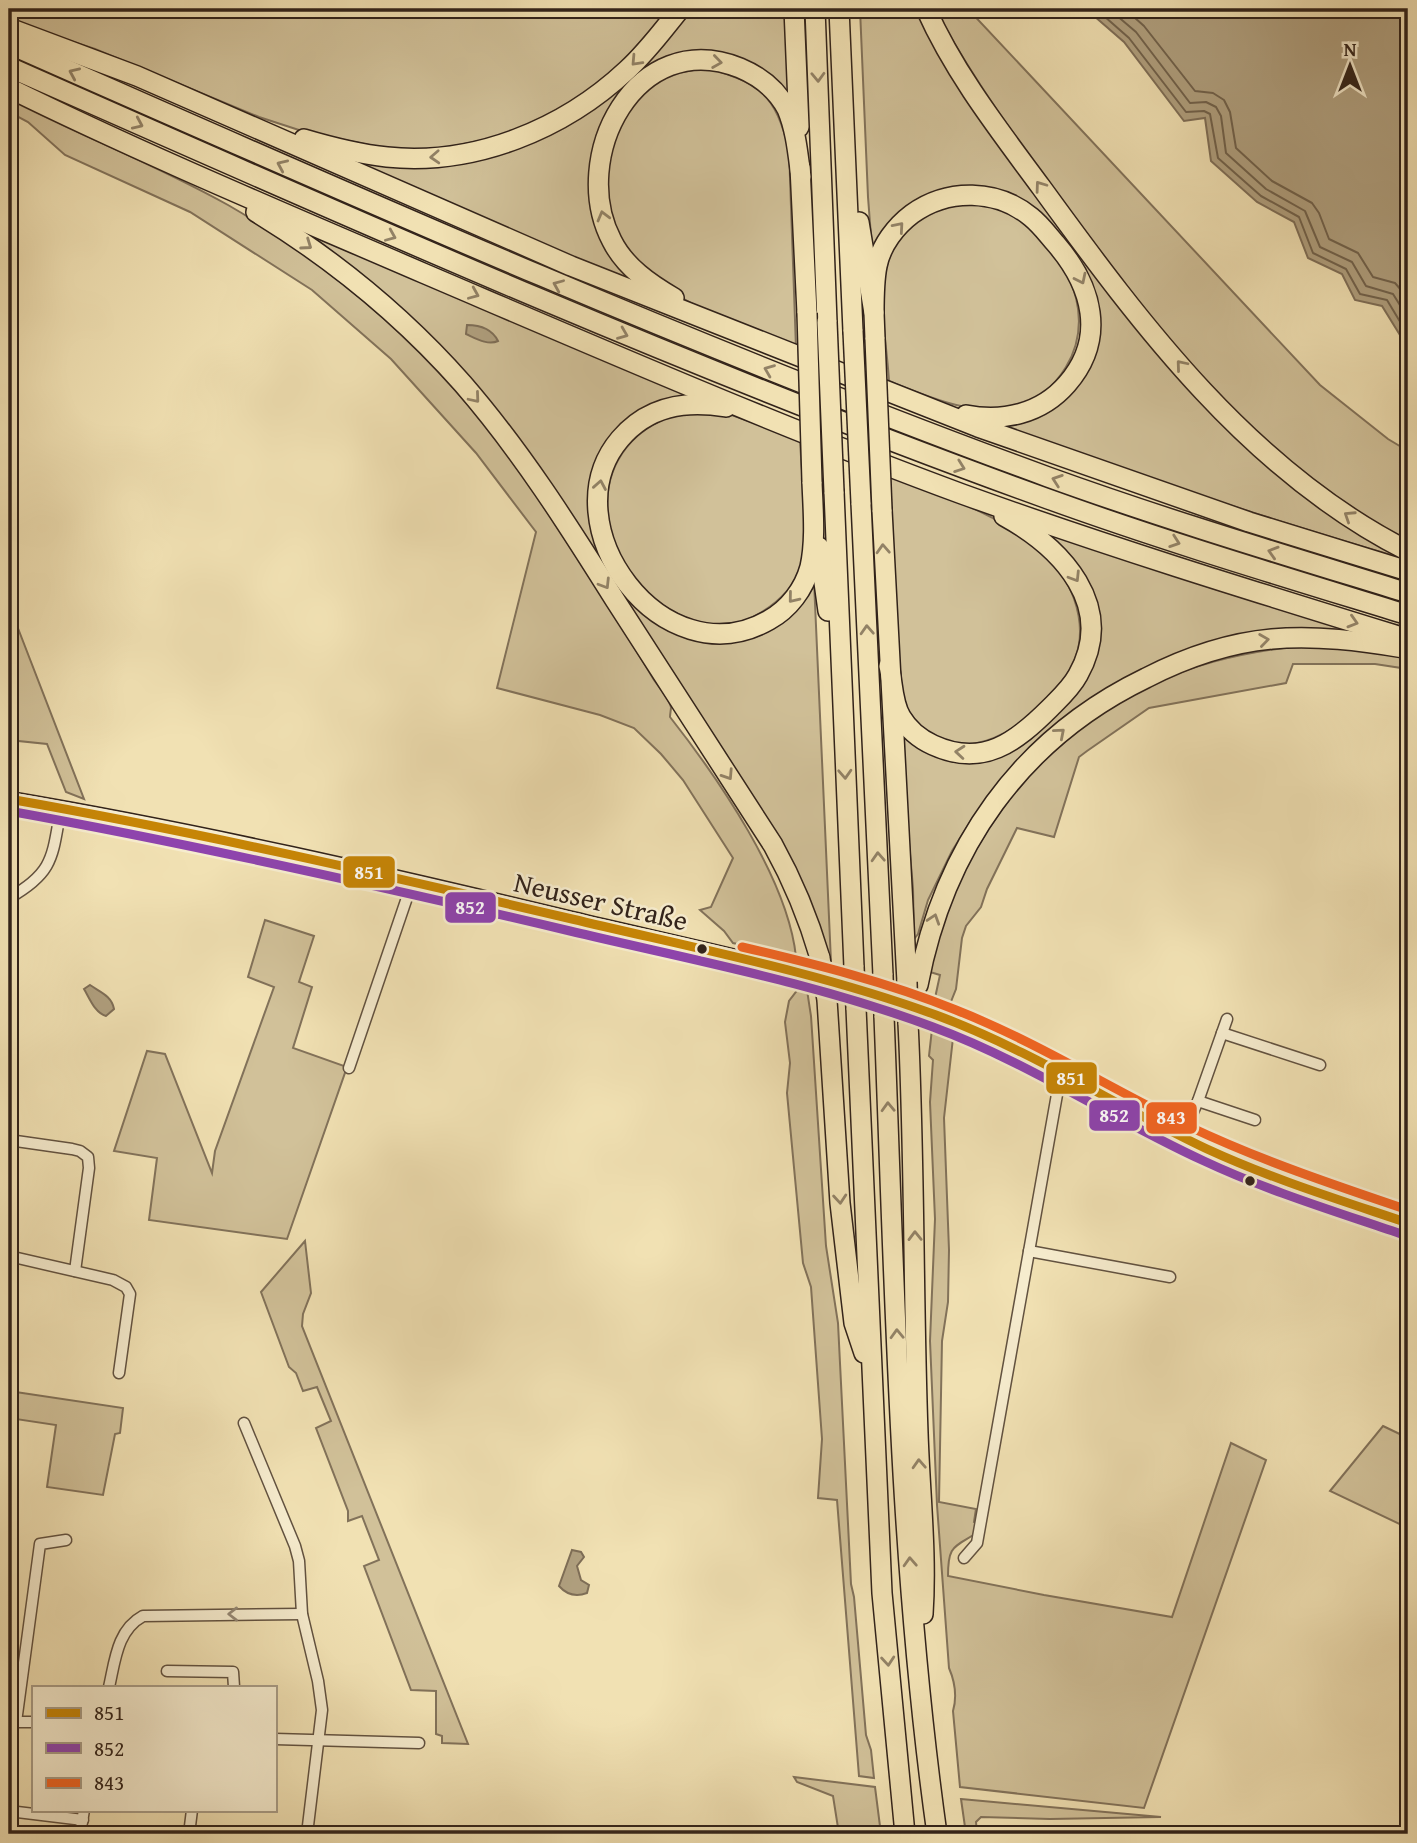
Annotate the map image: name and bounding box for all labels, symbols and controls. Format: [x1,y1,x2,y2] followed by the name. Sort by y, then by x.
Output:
[1316,32,1386,102] north arrow
[1344,35,1357,63] text: N
[631,53,644,66] one-way arrow
[711,54,723,69] one-way arrow
[69,67,81,81] one-way arrow
[811,72,826,83] one-way arrow
[131,116,143,130] one-way arrow
[429,150,440,165] one-way arrow
[277,159,289,173] one-way arrow
[1036,181,1049,194] one-way arrow
[596,210,611,222] one-way arrow
[891,222,903,235] one-way arrow
[384,228,396,242] one-way arrow
[299,237,312,249] one-way arrow
[1072,272,1086,284] one-way arrow
[553,279,565,293] one-way arrow
[467,286,479,300] one-way arrow
[617,326,629,340] one-way arrow
[1177,360,1189,373] one-way arrow
[763,365,775,379] one-way arrow
[467,389,479,402] one-way arrow
[953,458,965,472] one-way arrow
[1051,474,1063,488] one-way arrow
[592,479,607,491] one-way arrow
[1344,512,1357,525] one-way arrow
[1168,534,1180,548] one-way arrow
[876,543,891,554] one-way arrow
[1267,545,1279,560] one-way arrow
[1066,569,1079,582] one-way arrow
[597,576,610,589] one-way arrow
[789,590,802,602] one-way arrow
[1347,613,1359,628] one-way arrow
[860,624,875,635] one-way arrow
[1258,633,1270,648] one-way arrow
[1051,729,1064,741] one-way arrow
[954,745,965,760] one-way arrow
[719,768,732,781] one-way arrow
[838,769,853,780] one-way arrow
[870,852,885,863] one-way arrow
[342,855,396,889] line badge: 851
[354,858,384,886] text: 851
[510,861,692,940] street label: Neusser Straße
[444,891,497,924] line badge: 852
[455,893,485,921] text: 852
[926,913,940,925] one-way arrow
[695,942,709,956] unlabelled marker
[1045,1061,1098,1095] line badge: 851
[1056,1064,1086,1092] text: 851
[1088,1099,1141,1132] line badge: 852
[880,1101,895,1112] one-way arrow
[1099,1101,1129,1129] text: 852
[1145,1101,1198,1135] line badge: 843
[1156,1103,1186,1131] text: 843
[1243,1174,1257,1188] unlabelled marker
[832,1194,847,1205] one-way arrow
[907,1230,922,1241] one-way arrow
[889,1329,904,1340] one-way arrow
[912,1458,927,1469] one-way arrow
[902,1556,917,1567] one-way arrow
[228,1606,238,1622] one-way arrow
[880,1655,895,1666] one-way arrow
[32,1686,276,1812] legend
[94,1697,124,1728] text: 851
[94,1733,124,1764] text: 852
[94,1767,124,1798] text: 843

